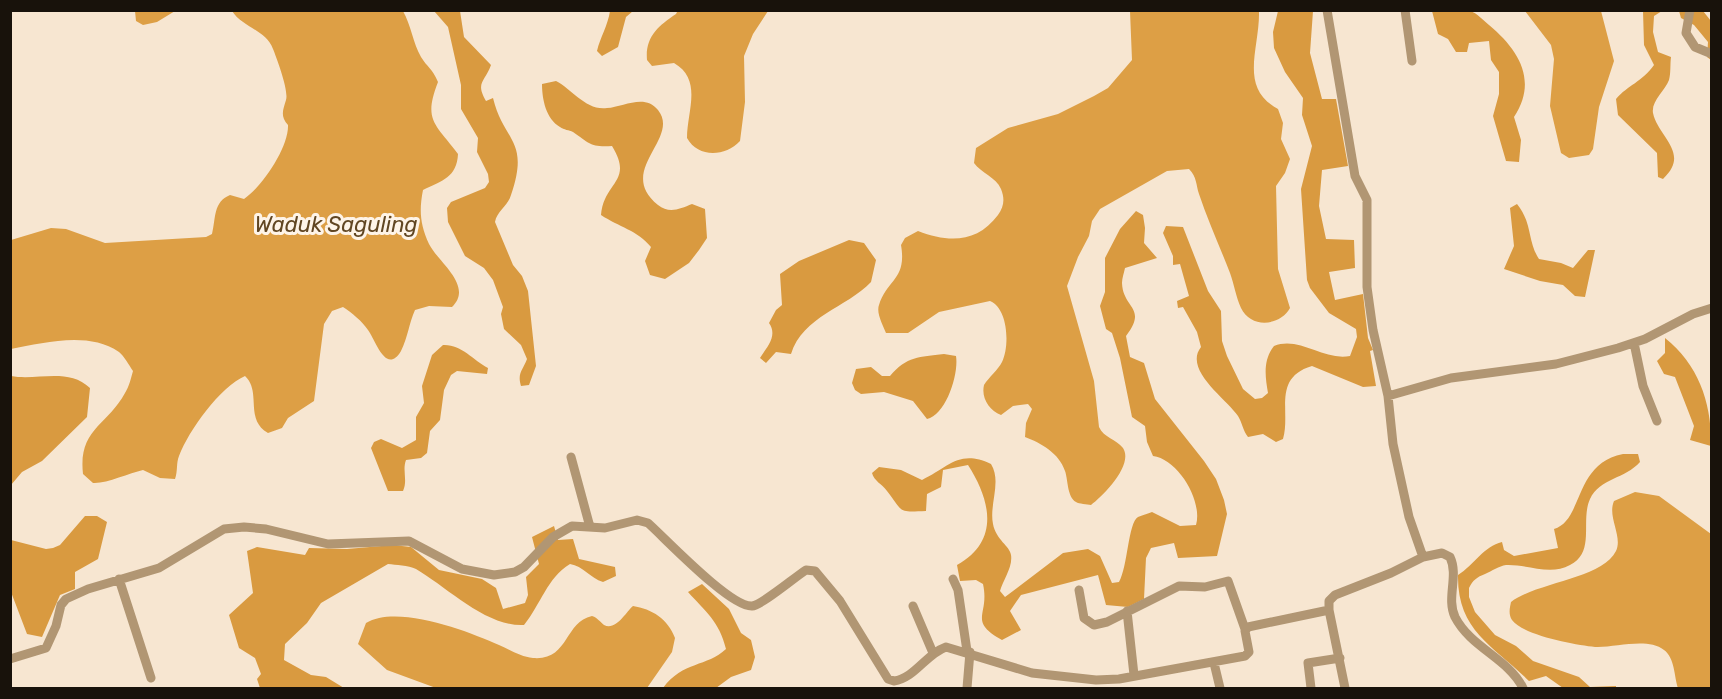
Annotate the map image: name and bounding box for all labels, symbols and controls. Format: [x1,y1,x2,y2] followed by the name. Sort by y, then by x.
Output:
[254,211,418,238] water label: Waduk Saguling

